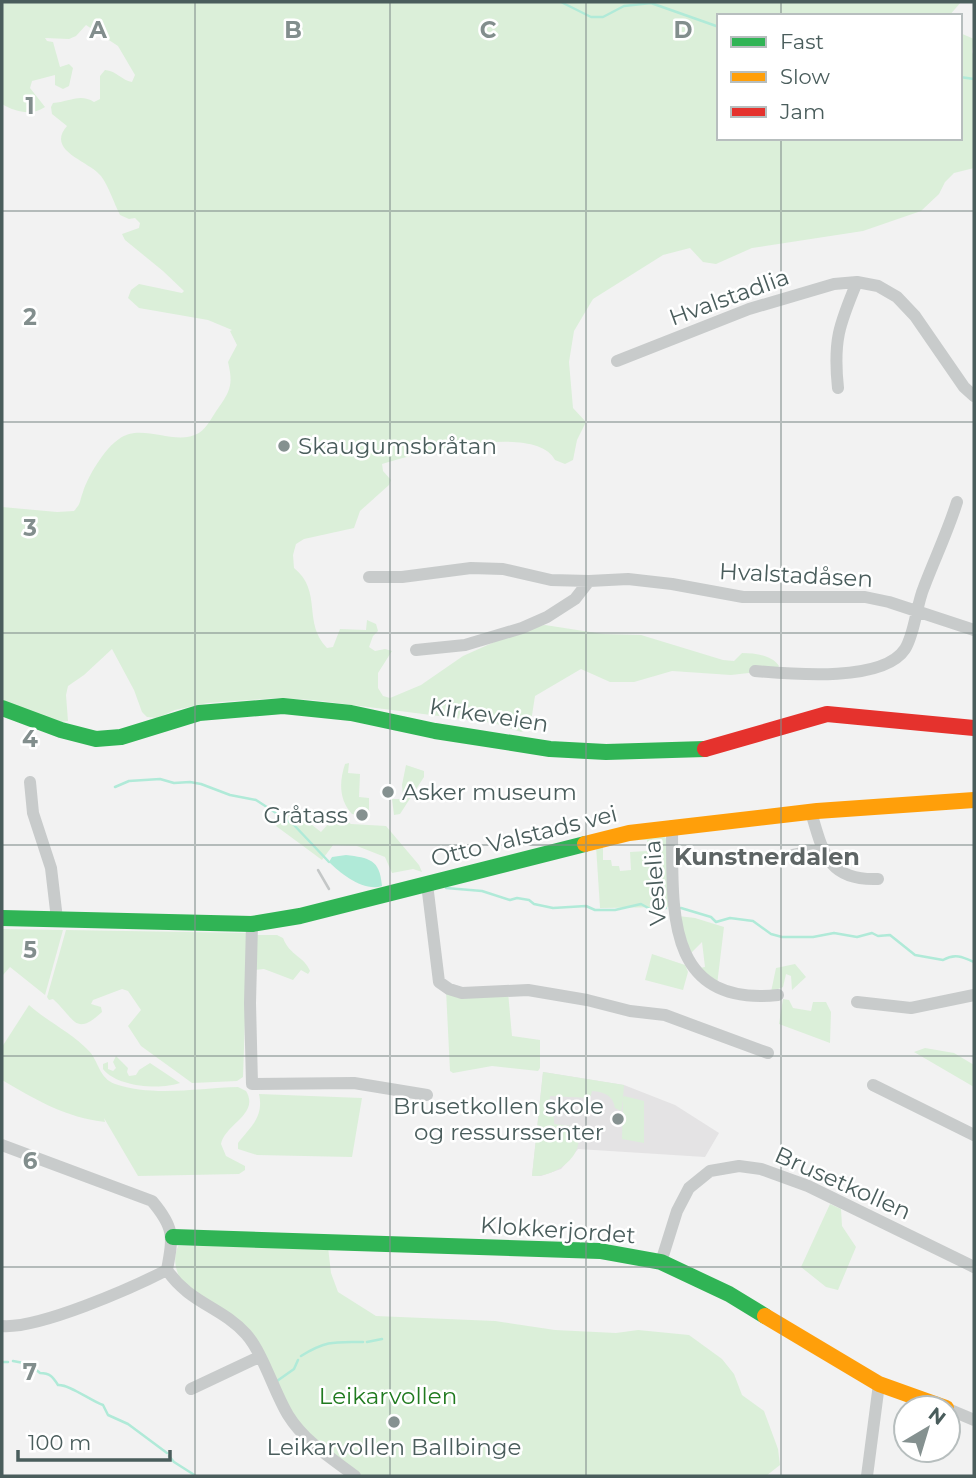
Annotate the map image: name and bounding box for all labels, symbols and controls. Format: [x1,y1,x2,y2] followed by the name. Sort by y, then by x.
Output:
[717,14,962,140] legend
[88,16,107,44] text: A
[284,16,302,44] text: B
[480,16,497,44] text: C
[674,16,693,44] text: D
[780,29,824,54] text: Fast
[780,64,830,89] text: Slow
[25,92,35,120] text: 1
[779,99,825,124] text: Jam
[665,262,793,332] street label: Hvalstadlia
[23,303,37,331] text: 2
[298,432,497,460] place label: Skaugumsbråtan
[276,438,292,454] marker: Skaugumsbråtan
[22,514,37,542] text: 3
[718,557,874,593] street label: Hvalstadåsen
[427,692,551,738] street label: Kirkeveien
[22,725,38,753] text: 4
[402,778,577,806] place label: Asker museum
[380,784,396,800] marker: Asker museum
[428,799,620,873] street label: Otto Valstads vei
[263,801,348,829] place label: Gråtass
[354,807,370,823] marker: Gråtass
[638,839,672,927] street label: Veslelia
[674,842,860,871] district label: Kunstnerdalen
[23,936,37,964] text: 5
[393,1092,604,1146] place label: Brusetkollen skole og ressurssenter
[610,1111,626,1127] marker: Brusetkollen skole og ressurssenter
[771,1141,915,1225] street label: Brusetkollen
[23,1147,38,1175] text: 6
[479,1211,637,1249] street label: Klokkerjordet
[23,1358,37,1386] text: 7
[319,1382,457,1410] park label: Leikarvollen
[892,1394,962,1464] north arrow
[924,1402,950,1430] text: N
[386,1414,402,1430] marker: Leikarvollen Ballbinge
[18,1418,170,1462] scale bar
[28,1430,91,1455] text: 100 m
[267,1433,521,1461] place label: Leikarvollen Ballbinge

